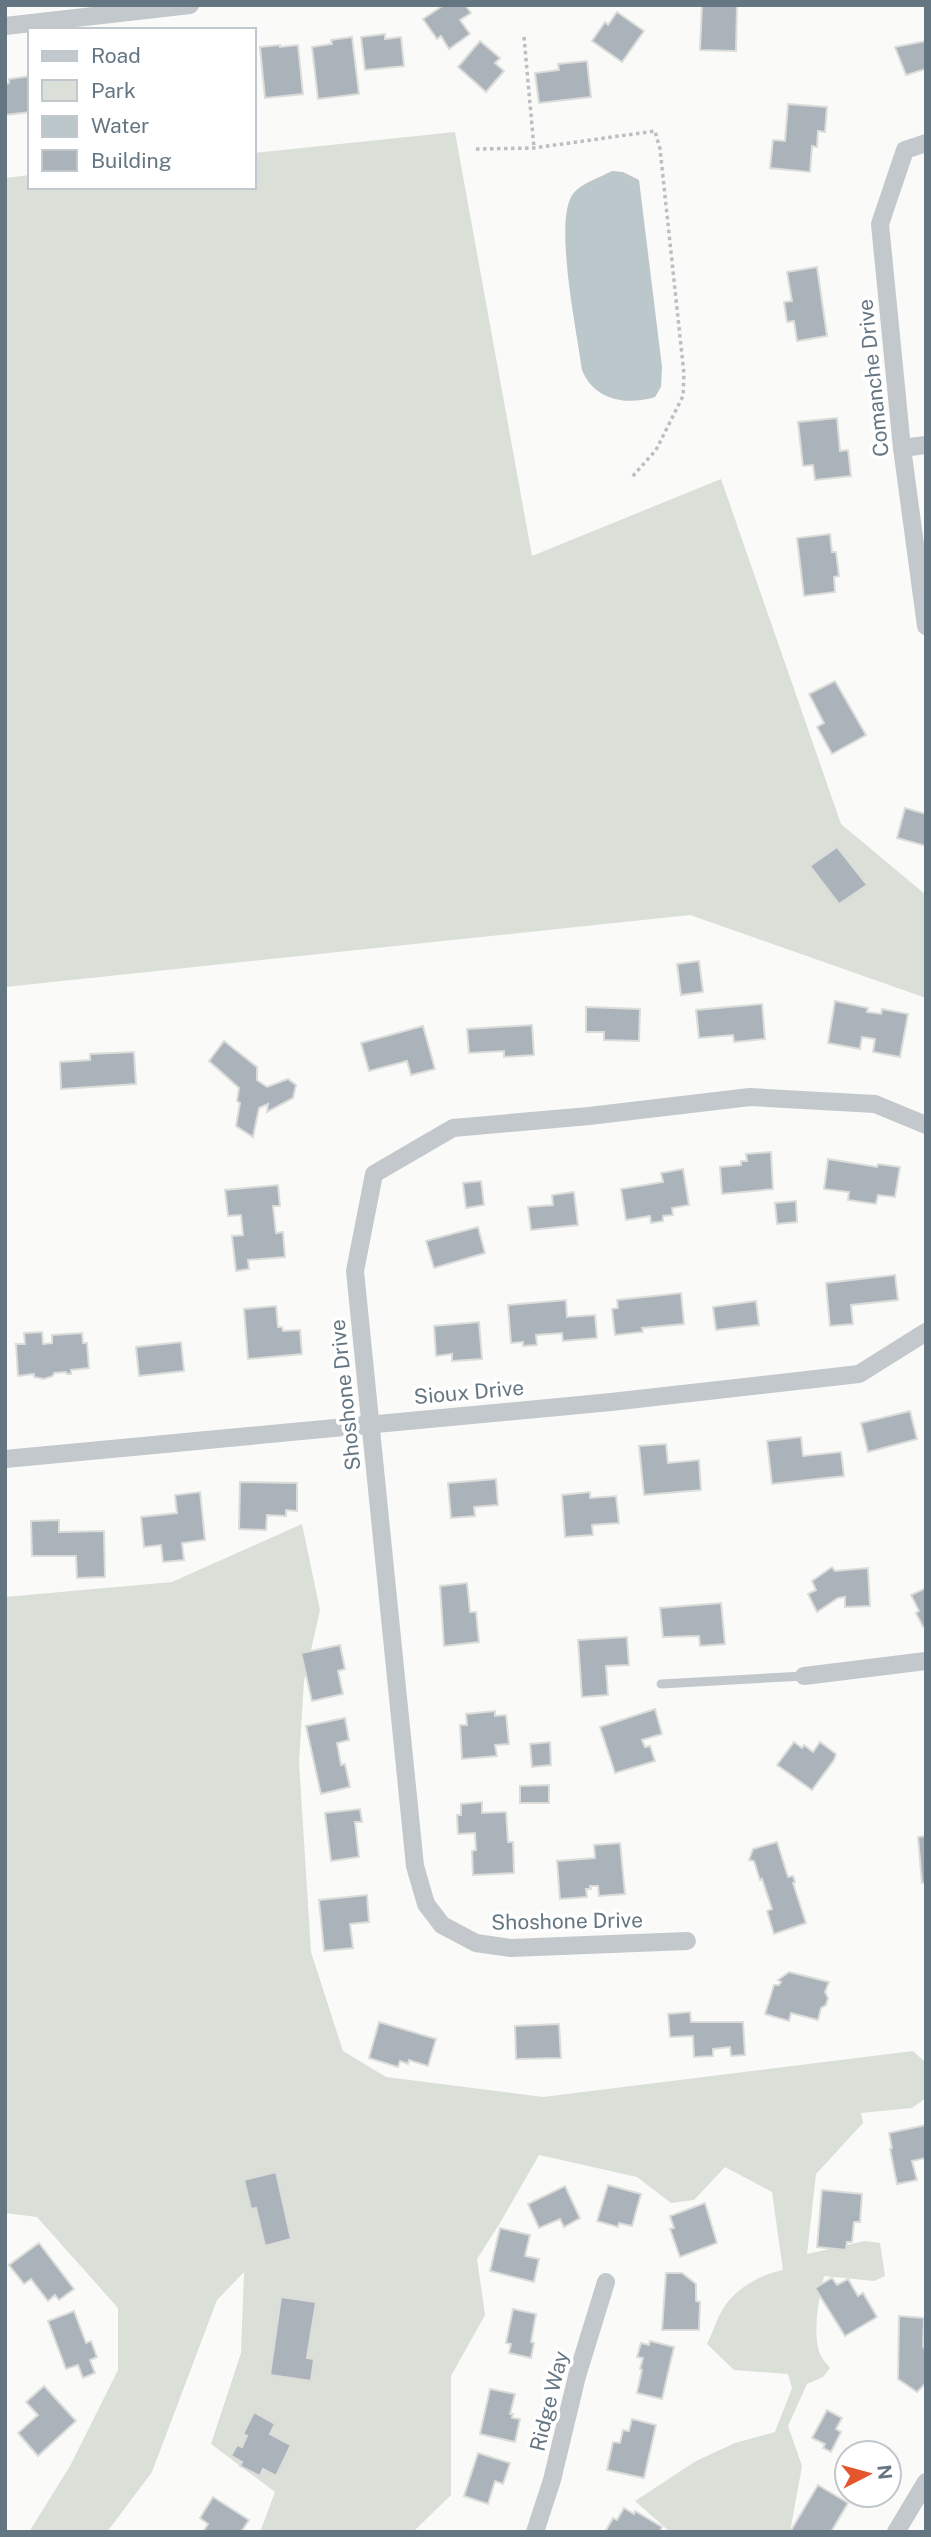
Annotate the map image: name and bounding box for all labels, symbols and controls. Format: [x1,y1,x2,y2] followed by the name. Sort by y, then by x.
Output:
[28,28,256,189] legend
[91,43,141,68] text: Road
[91,78,136,103] text: Park
[91,113,149,138] text: Water
[91,148,172,173] text: Building
[852,298,894,458] street label: Comanche Drive
[325,1318,365,1472] street label: Shoshone Drive
[413,1375,525,1409] street label: Sioux Drive
[491,1907,643,1935] street label: Shoshone Drive
[524,2348,574,2454] street label: Ridge Way
[833,2439,903,2509] north arrow
[873,2464,897,2481] text: N

